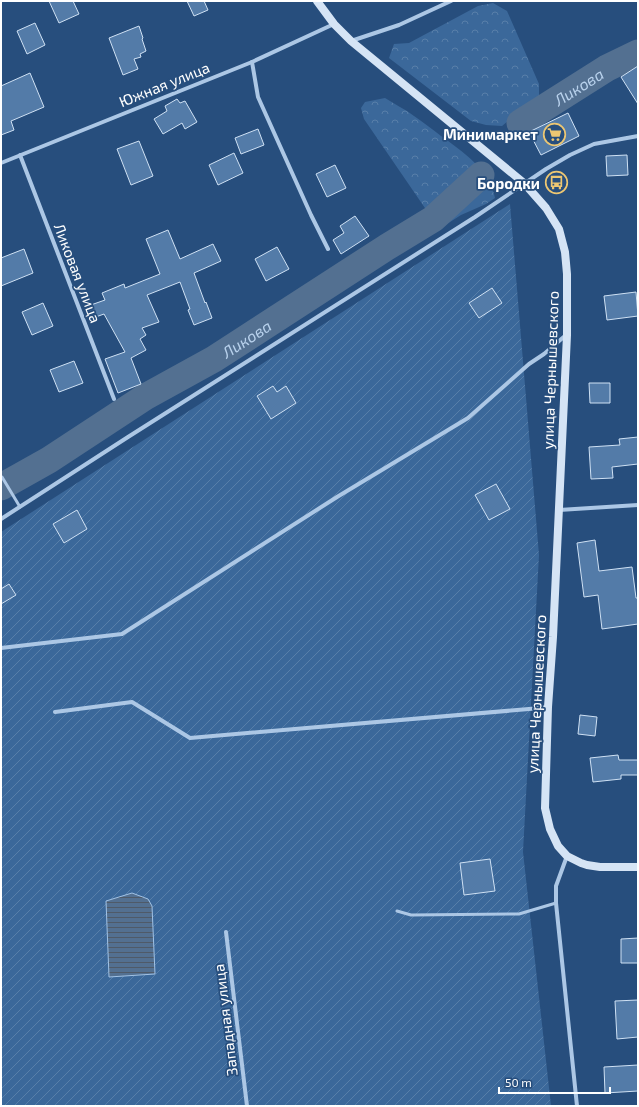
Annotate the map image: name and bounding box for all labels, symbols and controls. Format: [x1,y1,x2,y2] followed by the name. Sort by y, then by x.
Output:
[116,58,212,111] street label: Южная улица
[549,63,607,109] water label: Ликова
[541,121,567,147] supermarket icon: Минимаркет
[443,125,538,143] place label: Минимаркет
[543,170,569,196] bus stop icon: Бородки
[477,174,540,192] place label: Бородки
[50,221,105,326] street label: Ликовая улица
[538,290,563,450] street label: улица Чернышевского
[217,315,274,362] water label: Ликова
[523,614,550,774] street label: улица Чернышевского
[209,963,242,1077] street label: Западная улица
[499,1069,610,1095] scale bar
[505,1075,532,1089] text: 50 m

